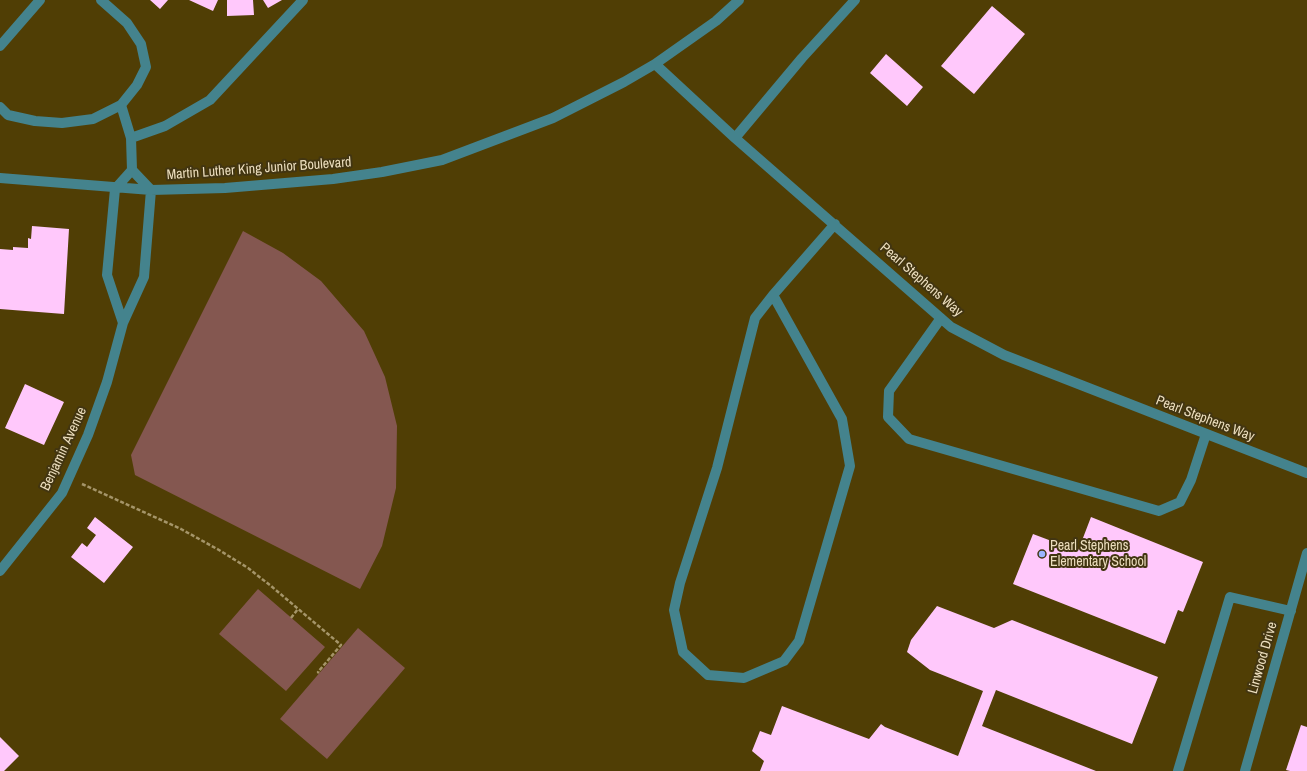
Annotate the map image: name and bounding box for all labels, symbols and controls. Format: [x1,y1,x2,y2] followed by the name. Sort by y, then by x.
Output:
[166,154,352,184] street label: Martin Luther King Junior Boulevard
[876,239,966,321] street label: Pearl Stephens Way
[1153,392,1257,446] street label: Pearl Stephens Way
[37,404,91,494] street label: Benjamin Avenue
[1050,538,1146,570] place label: Pearl Stephens Elementary School
[1037,549,1047,559] marker: Pearl Stephens Elementary School
[1245,620,1281,696] street label: Linwood Drive

